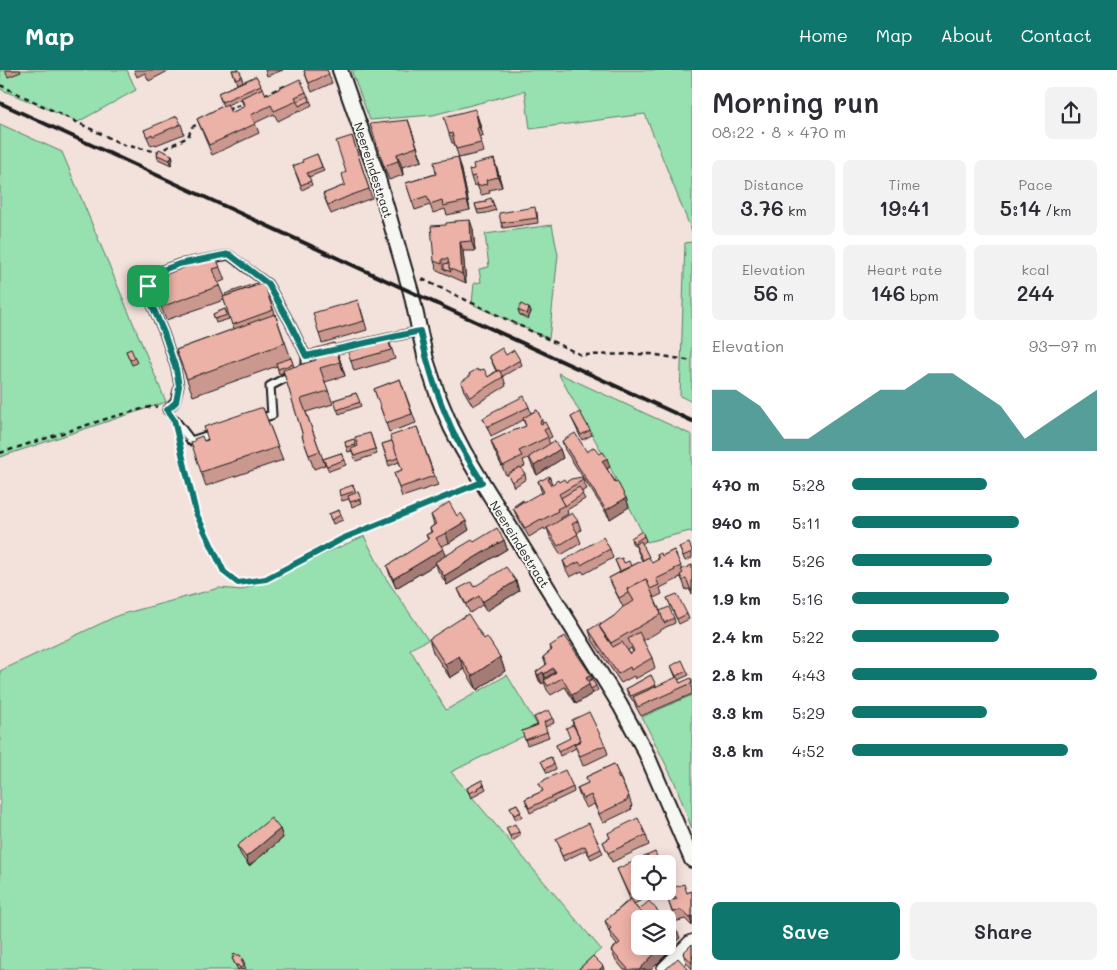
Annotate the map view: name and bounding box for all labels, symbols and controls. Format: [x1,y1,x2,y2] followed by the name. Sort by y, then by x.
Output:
[25,20,74,51] text: Map
[799,23,848,47] text: Home
[876,23,912,47] text: Map
[940,23,993,47] text: About
[1021,23,1092,47] text: Contact
[712,84,879,120] text: Morning run
[1045,87,1097,139] button: share
[351,120,397,220] street label: Neereindestraat
[712,121,846,142] text: 08:22 · 8 × 470 m
[743,175,804,194] text: Distance
[889,175,920,194] text: Time
[1018,175,1053,194] text: Pace
[740,194,784,221] text: 3.76
[879,194,930,221] text: 19:41
[1000,194,1041,221] text: 5:14
[784,201,807,220] text: km
[1041,201,1071,220] text: /km
[742,260,805,279] text: Elevation
[867,260,942,279] text: Heart rate
[1022,260,1049,279] text: kcal
[127,265,169,307] pin
[134,272,162,300] icon: arrive
[753,279,778,306] text: 56
[870,279,905,306] text: 146
[1017,279,1054,306] text: 244
[778,286,794,305] text: m
[905,286,939,305] text: bpm
[712,335,784,356] text: Elevation
[1029,335,1097,356] text: 93–97 m
[712,474,760,495] text: 470 m
[792,474,825,495] text: 5:28
[487,497,553,591] street label: Neereindestraat
[712,512,761,533] text: 940 m
[792,512,821,533] text: 5:11
[712,550,761,571] text: 1.4 km
[792,550,825,571] text: 5:26
[712,588,761,609] text: 1.9 km
[792,588,823,609] text: 5:16
[712,626,763,647] text: 2.4 km
[792,626,824,647] text: 5:22
[712,664,763,685] text: 2.8 km
[792,664,825,685] text: 4:43
[712,702,763,723] text: 3.3 km
[792,702,825,723] text: 5:29
[712,740,764,761] text: 3.8 km
[792,740,825,761] text: 4:52
[631,855,676,955] map controls
[631,855,676,900] button: locate
[712,902,900,960] button: Save
[910,902,1097,960] button: Share
[631,910,676,955] button: layers

